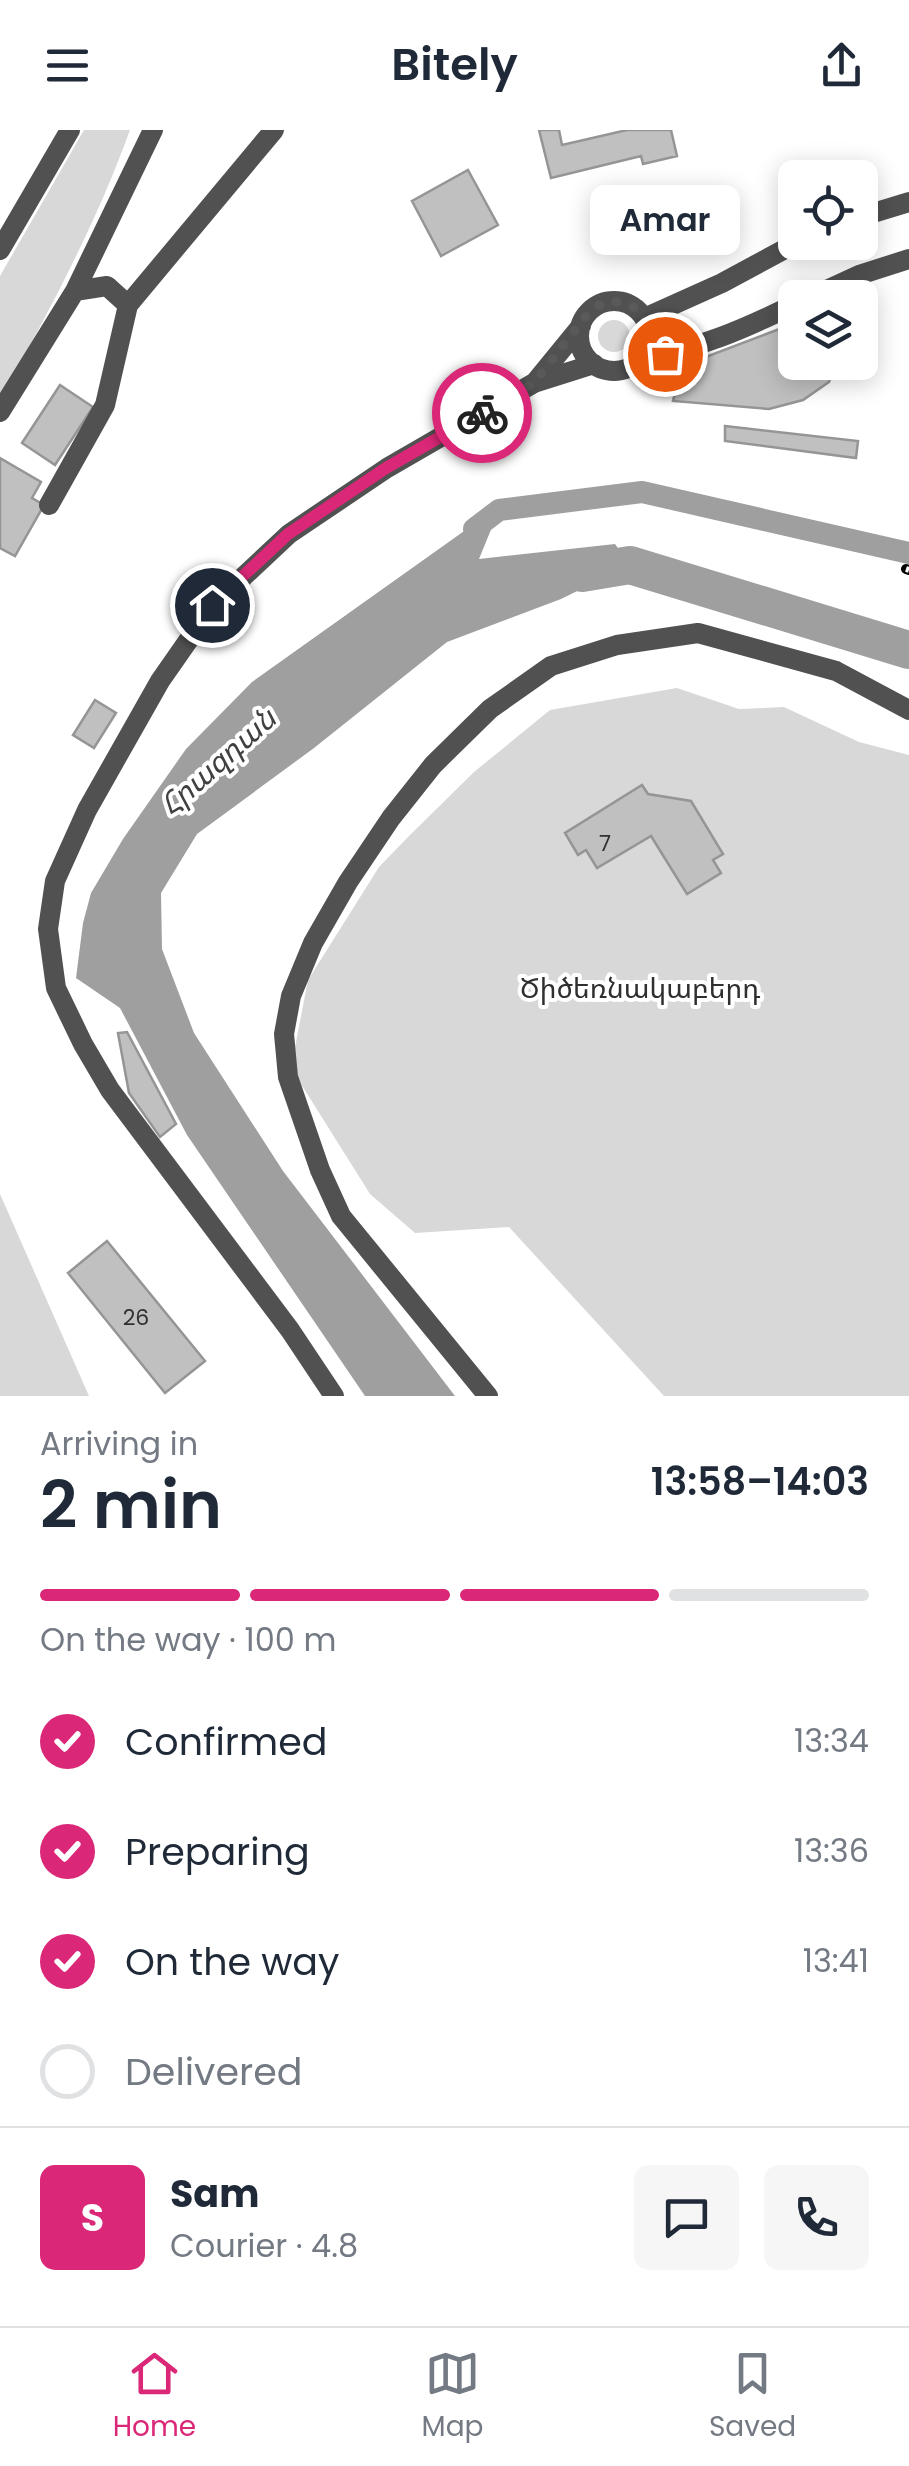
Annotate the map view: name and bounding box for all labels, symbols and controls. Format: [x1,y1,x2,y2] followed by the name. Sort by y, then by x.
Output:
[391,33,518,96] text: Bitely
[40,38,95,93] icon: menu
[814,38,869,93] icon: share
[778,160,878,380] map controls
[778,160,878,260] button: locate
[590,184,740,254] callout: Amar
[619,197,711,242] text: Amar
[778,280,878,380] button: layers
[623,312,708,397] pin
[638,327,693,382] icon: bag
[432,363,532,463] courier
[455,386,510,441] icon: bike
[170,563,255,648] pin
[185,578,240,633] icon: home
[150,696,287,826] water label: Հրազդան
[599,828,611,859] house number: 7
[520,969,760,1008] park label: Ծիծեռնակաբերդ
[123,1302,149,1333] house number: 26
[40,1421,198,1466] text: Arriving in
[651,1455,869,1508] text: 13:58–14:03
[40,1460,222,1551] text: 2 min
[40,1617,336,1662] text: On the way · 100 m
[40,1714,95,1769] icon: check
[125,1715,327,1768] text: Confirmed
[794,1718,869,1763] text: 13:34
[40,1824,95,1879] icon: check
[125,1825,310,1878] text: Preparing
[794,1828,869,1873] text: 13:36
[40,1934,95,1989] icon: check
[125,1935,339,1988] text: On the way
[803,1938,869,1983] text: 13:41
[125,2045,302,2098] text: Delivered
[634,2165,739,2270] button: chat
[764,2165,869,2270] button: phone
[170,2167,259,2220] text: Sam
[81,2191,104,2244] text: S
[170,2223,358,2268] text: Courier · 4.8
[113,2346,196,2448] tab: Home
[422,2346,484,2448] tab: Map
[709,2346,796,2448] tab: Saved

